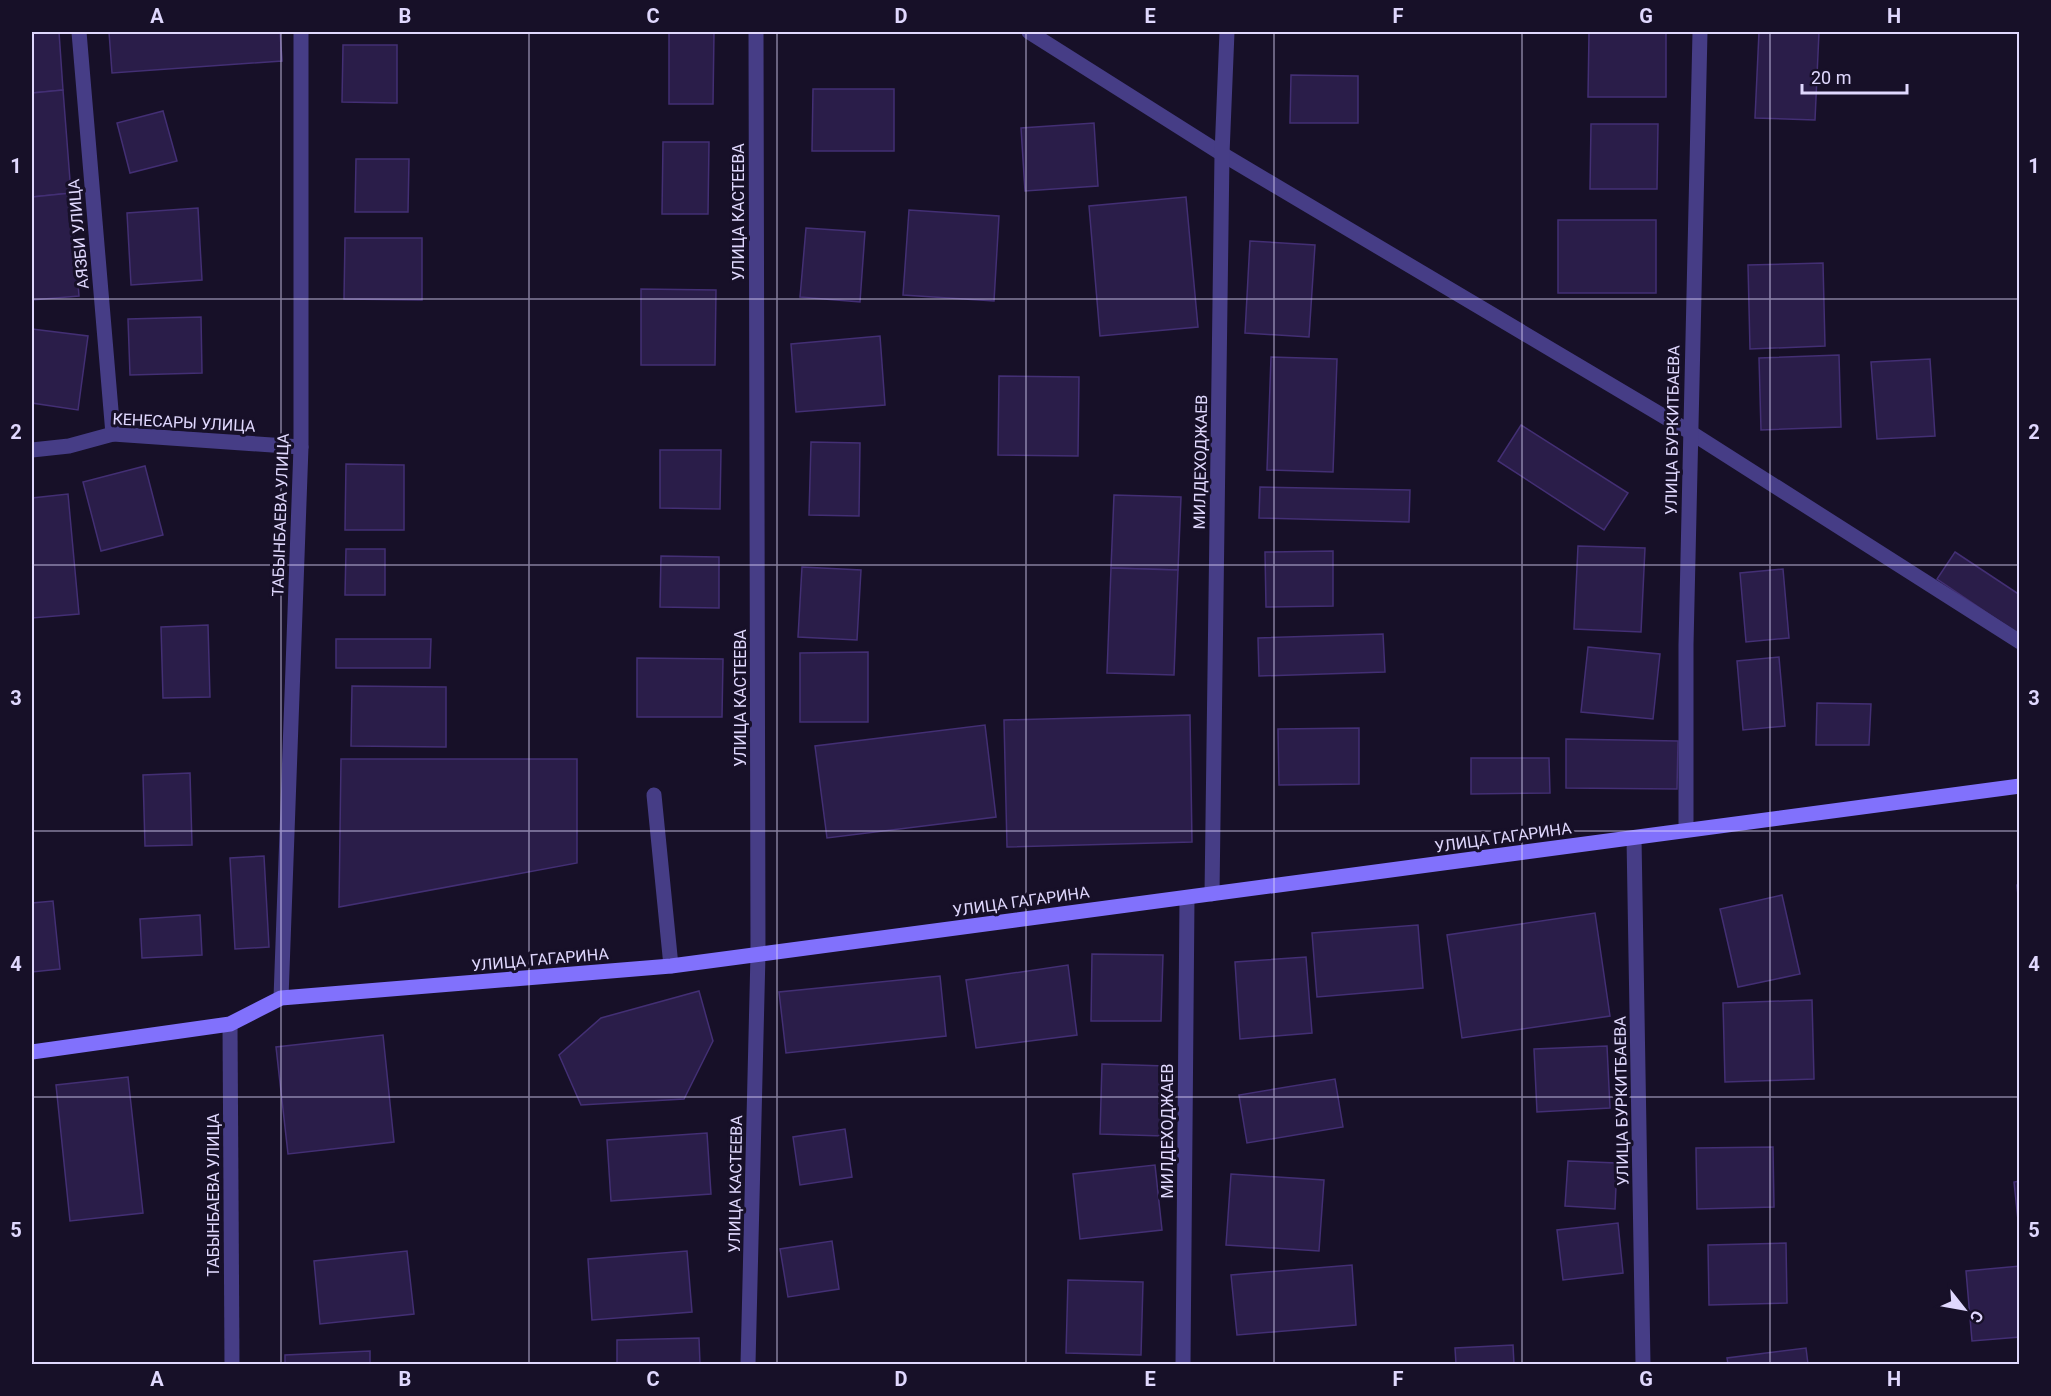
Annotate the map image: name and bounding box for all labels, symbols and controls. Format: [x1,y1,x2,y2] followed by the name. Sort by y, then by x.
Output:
[150,4,164,28] text: A
[399,4,411,28] text: B
[646,4,660,28] text: C
[895,4,908,28] text: D
[1144,4,1156,28] text: E
[1393,4,1404,28] text: F
[1639,4,1653,28] text: G
[1887,4,1901,28] text: H
[1802,57,1907,95] scale bar
[1811,67,1851,88] text: 20 m
[729,143,748,281] street label: УЛИЦА КАСТЕЕВА
[10,154,22,178] text: 1
[2028,154,2040,178] text: 1
[64,178,93,290] street label: АЯЗБИ УЛИЦА
[1662,344,1683,515] street label: УЛИЦА БУРКИТБАЕВА
[1190,394,1211,530] street label: МИЛДЕХОДЖАЕВ
[112,409,257,436] street label: КЕНЕСАРЫ УЛИЦА
[10,420,22,444] text: 2
[2028,420,2040,444] text: 2
[268,432,293,597] street label: ТАБЫНБАЕВА УЛИЦА
[731,629,750,767] street label: УЛИЦА КАСТЕЕВА
[10,686,22,710] text: 3
[2028,686,2040,710] text: 3
[1434,818,1573,856] street label: УЛИЦА ГАГАРИНА
[952,882,1091,920] street label: УЛИЦА ГАГАРИНА
[471,944,610,975] street label: УЛИЦА ГАГАРИНА
[10,952,22,976] text: 4
[2028,952,2040,976] text: 4
[1611,1015,1632,1186] street label: УЛИЦА БУРКИТБАЕВА
[1158,1064,1177,1198] street label: МИЛДЕХОДЖАЕВ
[204,1113,223,1277] street label: ТАБЫНБАЕВА УЛИЦА
[725,1114,746,1253] street label: УЛИЦА КАСТЕЕВА
[10,1218,22,1242] text: 5
[2028,1218,2040,1242] text: 5
[1934,1279,1994,1339] north arrow
[1966,1307,1987,1326] text: С
[150,1367,164,1391] text: A
[399,1367,411,1391] text: B
[646,1367,660,1391] text: C
[895,1367,908,1391] text: D
[1144,1367,1156,1391] text: E
[1393,1367,1404,1391] text: F
[1639,1367,1653,1391] text: G
[1887,1367,1901,1391] text: H

